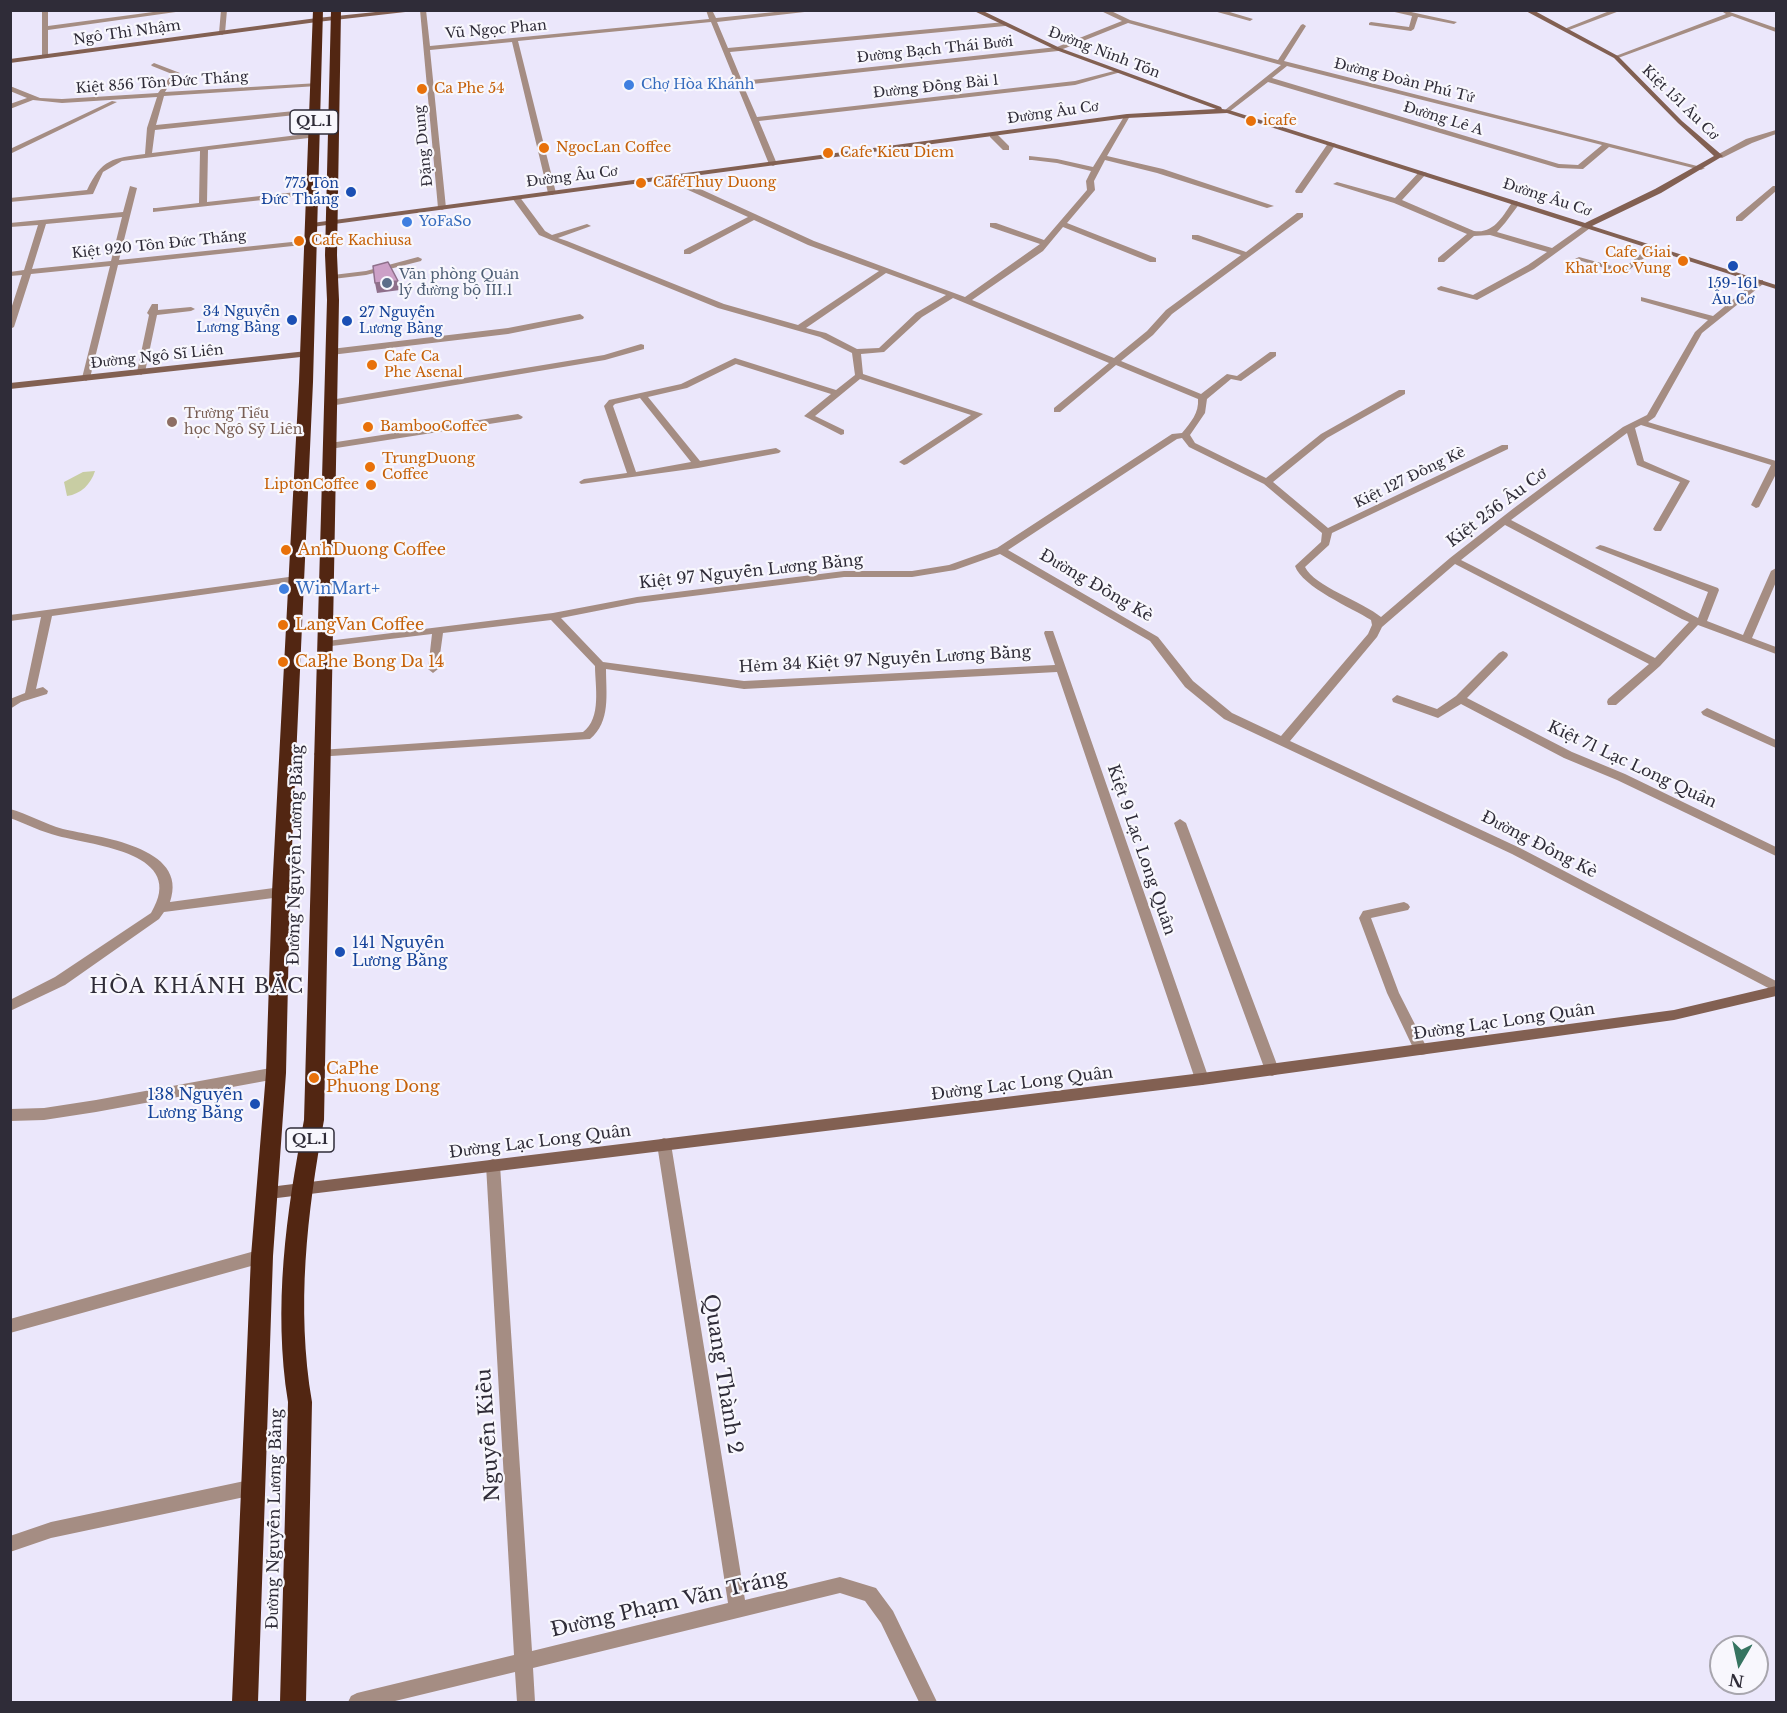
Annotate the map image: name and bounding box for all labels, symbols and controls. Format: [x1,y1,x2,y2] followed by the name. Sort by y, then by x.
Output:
[72,17,182,49] street label: Ngô Thì Nhậm
[445,17,547,43] street label: Vũ Ngọc Phan
[1046,24,1162,82] street label: Đường Ninh Tốn
[856,33,1014,67] street label: Đường Bạch Thái Bưởi
[1332,55,1476,107] street label: Đường Đoàn Phú Tứ
[1638,62,1722,144] street label: Kiệt 151 Âu Cơ
[75,69,249,97] street label: Kiệt 856 Tôn Đức Thắng
[872,72,1000,102] street label: Đường Đồng Bài 1
[641,77,754,93] place label: Chợ Hòa Khánh
[622,78,636,92] marker: Chợ Hòa Khánh
[434,81,504,97] place label: Ca Phe 54
[415,82,429,96] marker: Ca Phe 54
[1006,98,1100,128] street label: Đường Âu Cơ
[1401,99,1485,139] street label: Đường Lê A
[411,104,437,188] street label: Đặng Dung
[290,110,338,134] road number: QL.1
[1263,113,1297,129] place label: icafe
[1244,114,1258,128] marker: icafe
[556,140,671,156] place label: NgocLan Coffee
[537,141,551,155] marker: NgocLan Coffee
[840,145,954,161] place label: Cafe Kieu Diem
[821,146,835,160] marker: Cafe Kieu Diem
[525,163,619,191] street label: Đường Âu Cơ
[653,175,776,191] place label: CafeThuy Duong
[261,176,339,208] place label: 775 Tôn Đức Thắng
[634,176,648,190] marker: CafeThuy Duong
[1501,176,1593,220] street label: Đường Âu Cơ
[344,185,358,199] marker: 775 Tôn Đức Thắng
[419,214,471,230] place label: YoFaSo
[400,215,414,229] marker: YoFaSo
[71,227,247,263] street label: Kiệt 920 Tôn Đức Thắng
[311,233,412,249] place label: Cafe Kachiusa
[292,234,306,248] marker: Cafe Kachiusa
[1565,245,1671,278] place label: Cafe Giai Khat Loc Vung
[1676,254,1690,268] marker: Cafe Giai Khat Loc Vung
[1726,259,1740,273] marker: 159-161 Âu Cơ
[399,267,519,300] place label: Văn phòng Quản lý đường bộ III.1
[380,276,394,290] marker: Văn phòng Quản lý đường bộ III.1
[1707,276,1759,308] place label: 159-161 Âu Cơ
[196,304,280,336] place label: 34 Nguyễn Lương Bằng
[359,305,443,338] place label: 27 Nguyễn Lương Bằng
[285,313,299,327] marker: 34 Nguyễn Lương Bằng
[340,314,354,328] marker: 27 Nguyễn Lương Bằng
[90,342,224,372] street label: Đường Ngô Sĩ Liên
[384,349,462,382] place label: Cafe Ca Phe Asenal
[365,358,379,372] marker: Cafe Ca Phe Asenal
[184,406,302,438] place label: Trường Tiểu học Ngô Sỹ Liên
[165,415,179,429] marker: Trường Tiểu học Ngô Sỹ Liên
[380,419,487,435] place label: BambooCoffee
[361,420,375,434] marker: BambooCoffee
[1352,444,1468,512] street label: Kiệt 127 Đồng Kè
[382,451,475,484] place label: TrungDuong Coffee
[363,460,377,474] marker: TrungDuong Coffee
[1443,464,1551,552] street label: Kiệt 256 Âu Cơ
[264,477,359,493] place label: LiptonCoffee
[364,478,378,492] marker: LiptonCoffee
[298,540,446,560] place label: AnhDuong Coffee
[279,543,293,557] marker: AnhDuong Coffee
[1036,546,1156,626] street label: Đường Đồng Kè
[638,551,864,593] street label: Kiệt 97 Nguyễn Lương Bằng
[296,579,380,599] place label: WinMart+
[277,582,291,596] marker: WinMart+
[295,615,424,635] place label: LangVan Coffee
[276,618,290,632] marker: LangVan Coffee
[738,643,1032,677] street label: Hẻm 34 Kiệt 97 Nguyễn Lương Bằng
[295,652,444,672] place label: CaPhe Bong Da 14
[276,655,290,669] marker: CaPhe Bong Da 14
[1544,717,1720,813] street label: Kiệt 71 Lạc Long Quân
[284,744,308,966] street label: Đường Nguyễn Lương Bằng
[1103,762,1179,938] street label: Kiệt 9 Lạc Long Quân
[1478,808,1600,882] street label: Đường Đồng Kè
[352,933,448,971] place label: 141 Nguyễn Lương Bằng
[333,945,347,959] marker: 141 Nguyễn Lương Bằng
[89,975,305,999] district label: HÒA KHÁNH BẮC
[1412,1000,1596,1044] street label: Đường Lạc Long Quân
[326,1059,440,1097] place label: CaPhe Phuong Dong
[930,1063,1114,1105] street label: Đường Lạc Long Quân
[307,1071,321,1085] marker: CaPhe Phuong Dong
[147,1085,243,1123] place label: 138 Nguyễn Lương Bằng
[248,1097,262,1111] marker: 138 Nguyễn Lương Bằng
[448,1121,632,1163] street label: Đường Lạc Long Quân
[286,1128,334,1152] road number: QL.1
[698,1292,746,1456] street label: Quang Thành 2
[472,1368,506,1502] street label: Nguyễn Kiều
[263,1408,287,1630] street label: Đường Nguyễn Lương Bằng
[548,1565,790,1643] street label: Đường Phạm Văn Tráng
[1709,1635,1769,1695] north arrow
[1728,1670,1745,1692] text: N

